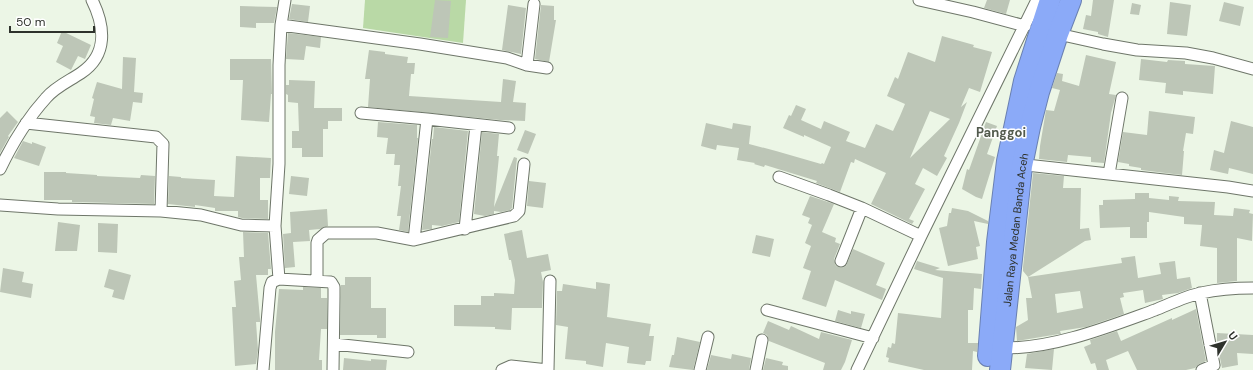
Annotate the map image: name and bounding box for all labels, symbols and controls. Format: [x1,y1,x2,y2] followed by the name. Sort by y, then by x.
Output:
[10,8,94,34] scale bar
[16,14,45,30] text: 50 m
[976,124,1026,141] district label: Panggoi
[1000,152,1031,307] street label: Jalan Raya Medan Banda Aceh
[1205,322,1245,362] north arrow
[1225,329,1241,343] text: U

